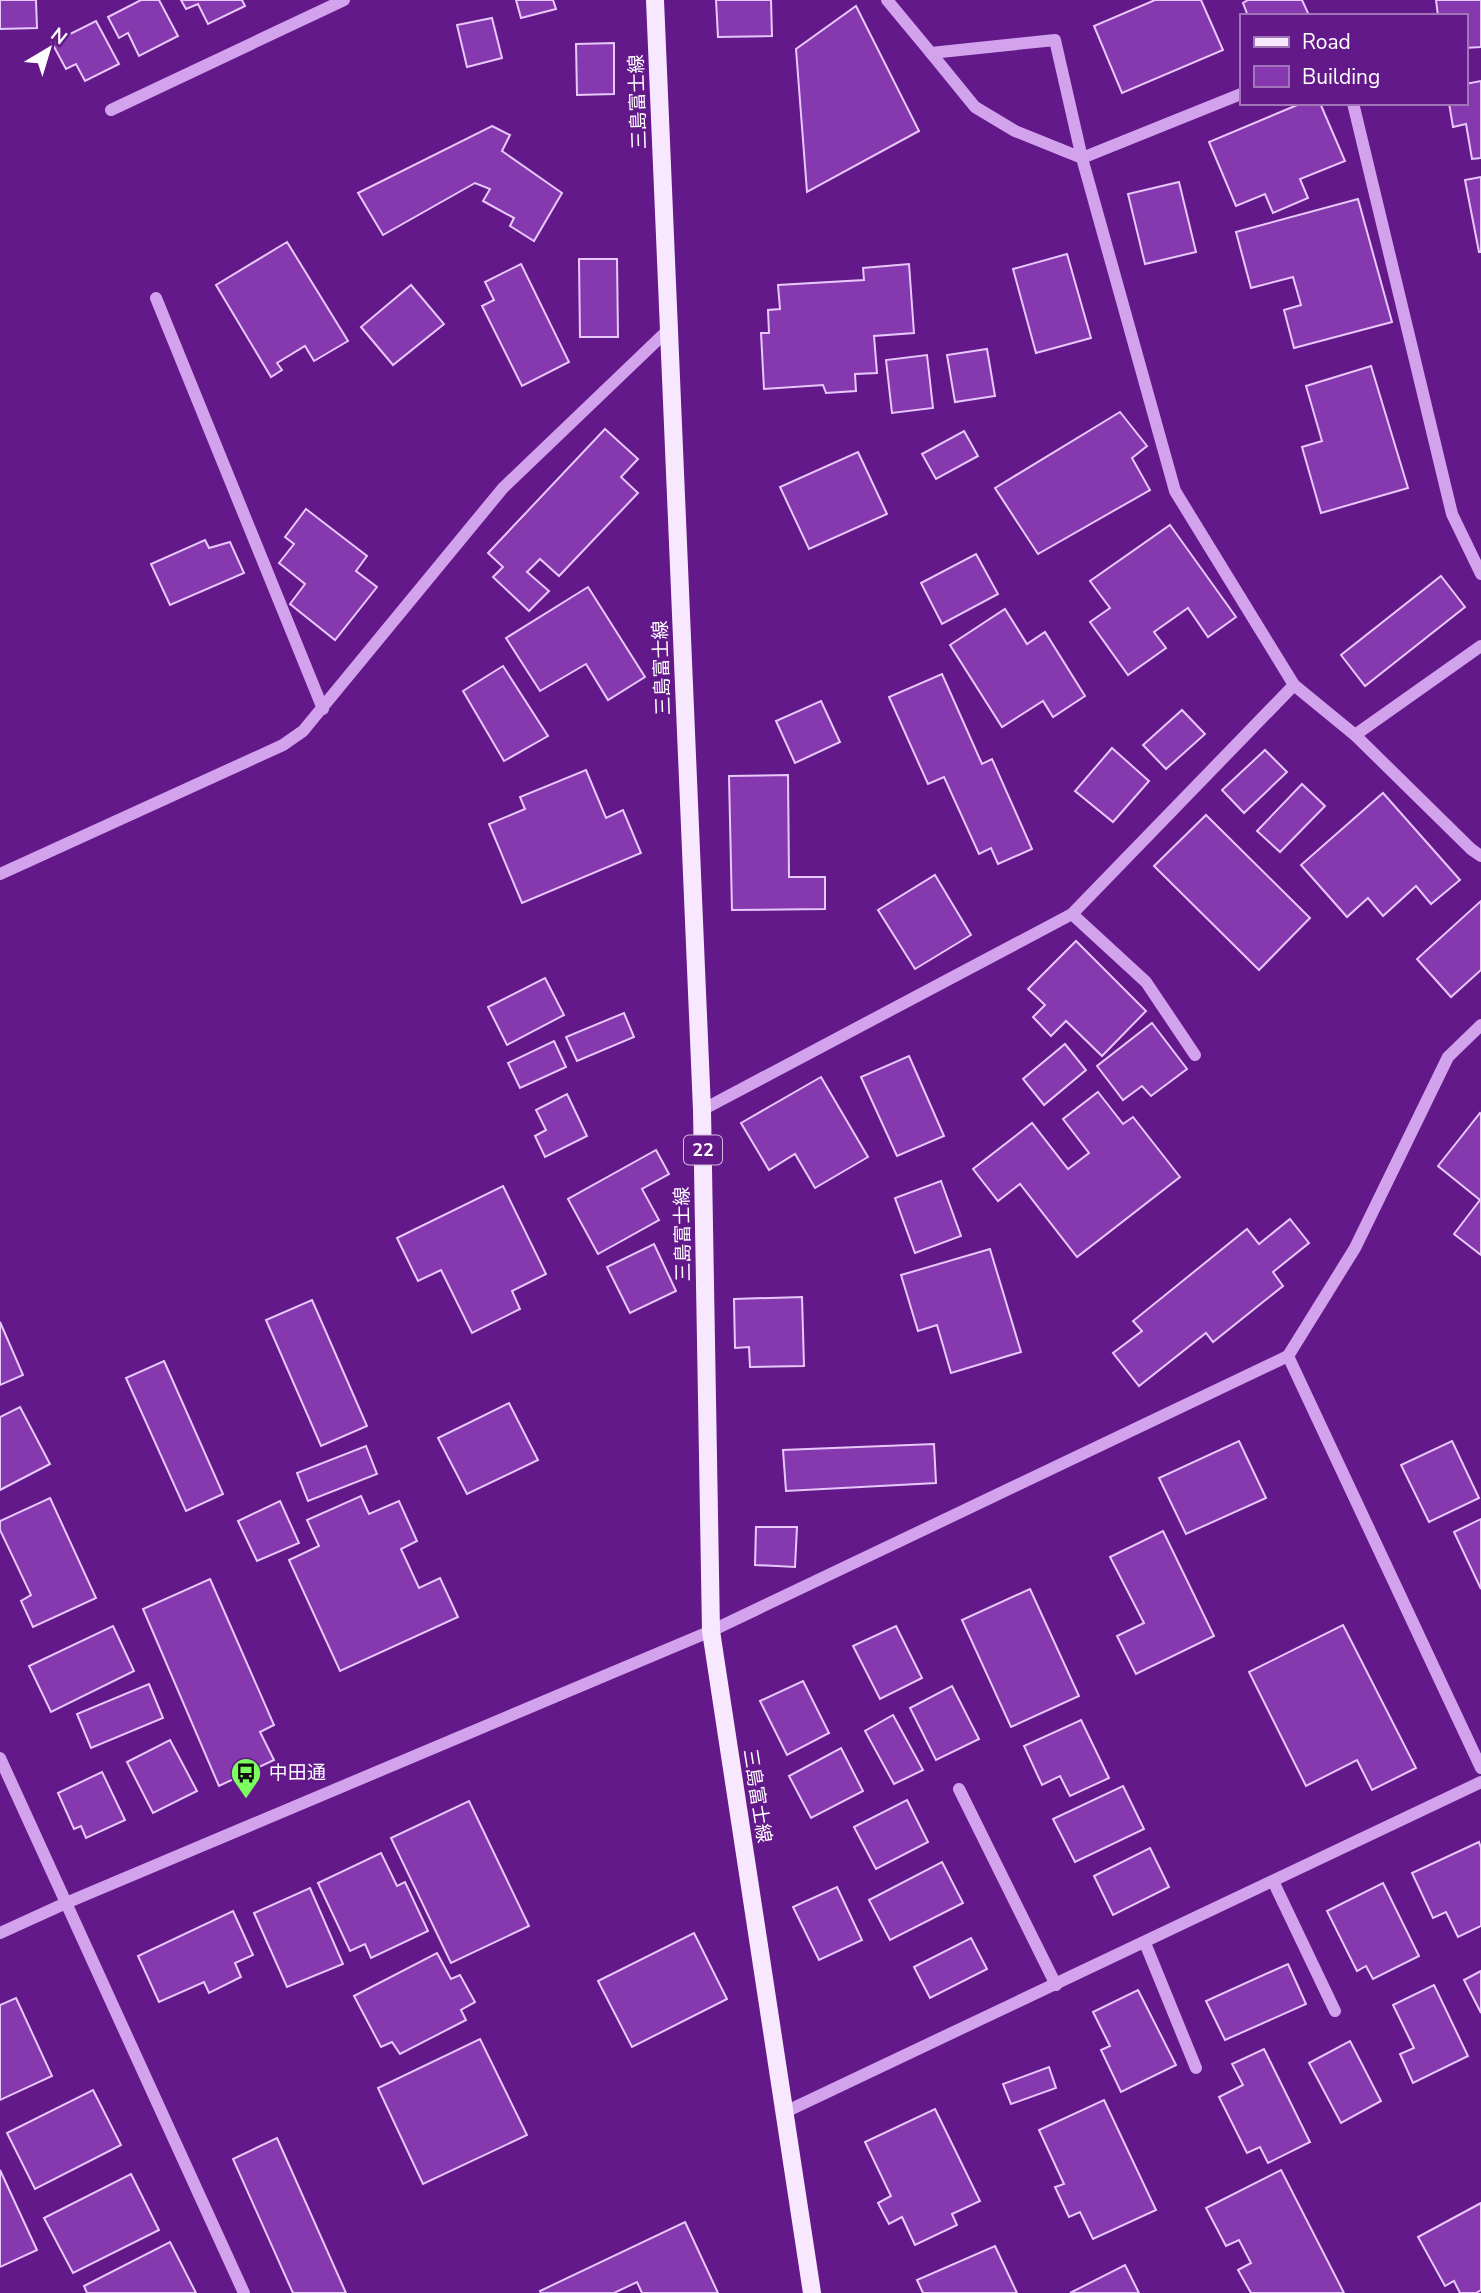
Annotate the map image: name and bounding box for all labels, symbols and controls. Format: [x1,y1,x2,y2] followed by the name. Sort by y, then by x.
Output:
[14,14,84,84] north arrow
[1240,14,1467,105] legend
[45,22,72,51] text: N
[1302,28,1351,56] text: Road
[623,54,653,150] street label: 三島富士線
[1302,63,1380,91] text: Building
[647,620,677,716] street label: 三島富士線
[684,1135,722,1164] road number: 22
[669,1186,697,1282] street label: 三島富士線
[737,1747,777,1845] street label: 三島富士線
[229,1756,263,1800] bus stop icon: 中田通
[269,1760,326,1786] place label: 中田通

